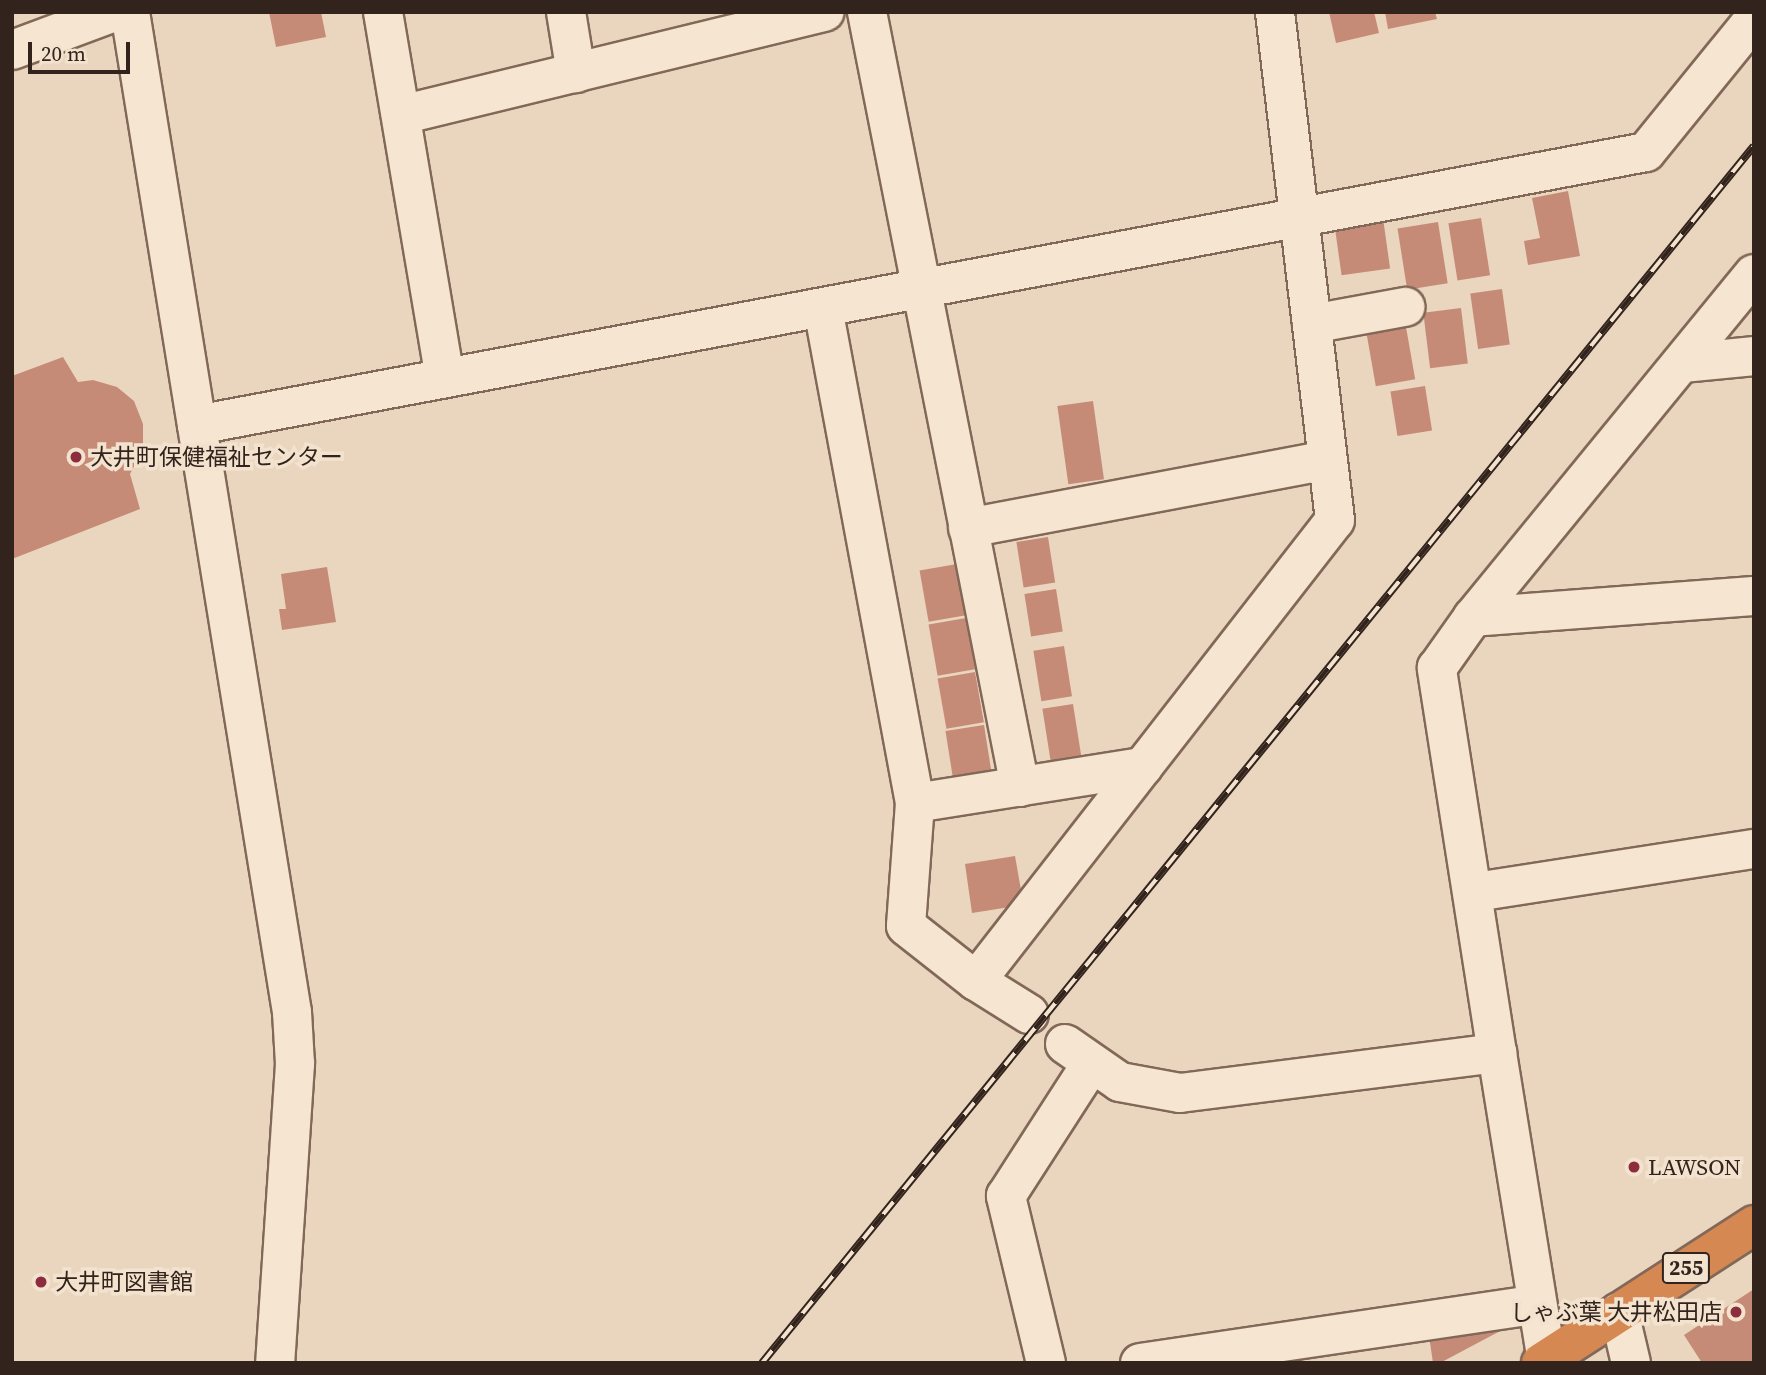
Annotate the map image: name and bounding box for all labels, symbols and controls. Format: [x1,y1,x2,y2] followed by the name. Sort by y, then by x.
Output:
[32,28,133,72] scale bar
[41,39,86,68] text: 20 m
[90,443,343,471] place label: 大井町保健福祉センター
[68,449,84,465] marker: 大井町保健福祉センター
[1648,1153,1741,1181] place label: LAWSON
[1626,1159,1642,1175] marker: LAWSON
[1662,1250,1710,1286] road number: 255
[55,1268,193,1296] place label: 大井町図書館
[33,1274,49,1290] marker: 大井町図書館
[1510,1298,1722,1326] place label: しゃぶ葉 大井松田店
[1728,1304,1744,1320] marker: しゃぶ葉 大井松田店

